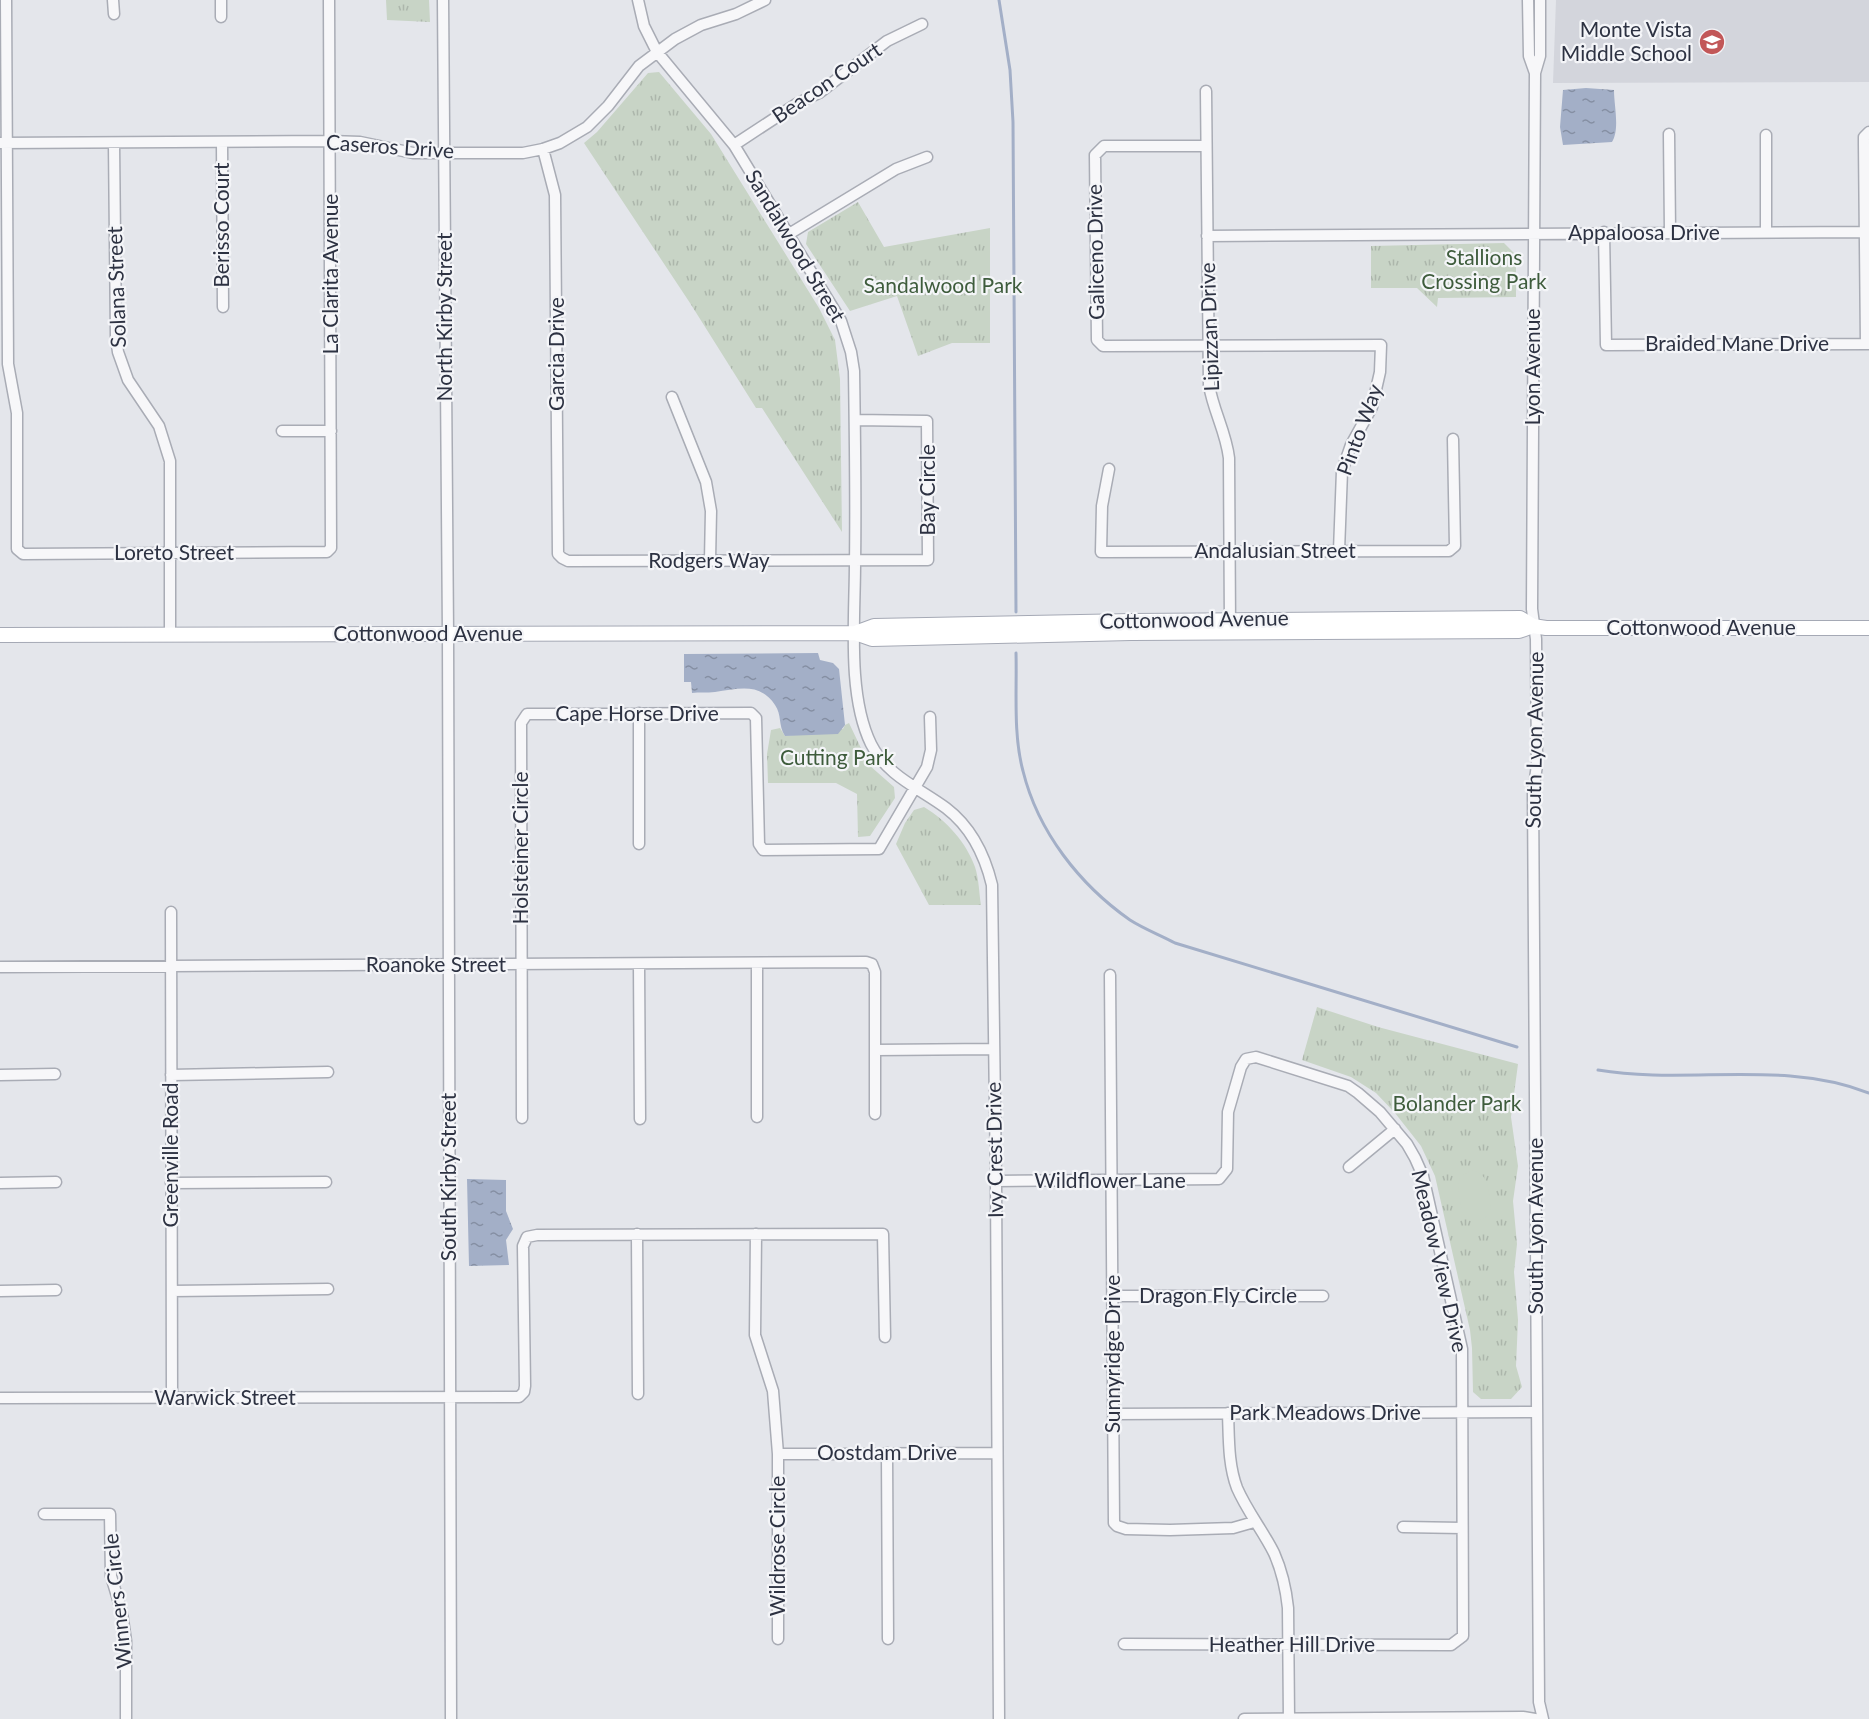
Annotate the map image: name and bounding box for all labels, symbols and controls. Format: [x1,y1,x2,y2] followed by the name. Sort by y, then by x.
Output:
[1561,16,1692,65] place label: Monte Vista Middle School
[1697,27,1727,57] school or university icon: Monte Vista Middle School
[767,36,886,127] street label: Beacon Court
[325,129,455,162] street label: Caseros Drive
[208,162,233,288] street label: Berisso Court
[741,165,852,326] street label: Sandalwood Street
[1081,184,1108,320] street label: Galiceno Drive
[317,194,342,354] street label: La Clarita Avenue
[1568,219,1720,244] street label: Appaloosa Drive
[101,225,130,348] street label: Solana Street
[431,232,456,401] street label: North Kirby Street
[1421,244,1547,293] park label: Stallions Crossing Park
[1194,262,1223,392] street label: Lipizzan Drive
[864,272,1023,297] park label: Sandalwood Park
[543,297,568,411] street label: Garcia Drive
[1519,308,1544,426] street label: Lyon Avenue
[1645,330,1829,355] street label: Braided Mane Drive
[1331,380,1387,478] street label: Pinto Way
[914,444,939,536] street label: Bay Circle
[1194,537,1356,562] street label: Andalusian Street
[114,539,235,564] street label: Loreto Street
[648,547,770,572] street label: Rodgers Way
[1099,604,1289,633] street label: Cottonwood Avenue
[1606,614,1796,639] street label: Cottonwood Avenue
[333,620,523,645] street label: Cottonwood Avenue
[1519,651,1548,829] street label: South Lyon Avenue
[555,700,719,725] street label: Cape Horse Drive
[780,744,894,769] park label: Cutting Park
[507,771,532,925] street label: Holsteiner Circle
[366,951,507,976] street label: Roanoke Street
[980,1082,1007,1218] street label: Ivy Crest Drive
[157,1083,182,1227] street label: Greenville Road
[1393,1090,1522,1115] park label: Bolander Park
[435,1092,460,1261] street label: South Kirby Street
[1522,1138,1547,1314] street label: South Lyon Avenue
[1034,1167,1186,1192] street label: Wildflower Lane
[1407,1167,1474,1354] street label: Meadow View Drive
[1099,1275,1124,1433] street label: Sunnyridge Drive
[1139,1282,1297,1307] street label: Dragon Fly Circle
[154,1384,296,1409] street label: Warwick Street
[1229,1399,1421,1424] street label: Park Meadows Drive
[817,1439,957,1464] street label: Oostdam Drive
[764,1476,789,1616] street label: Wildrose Circle
[97,1532,136,1670] street label: Winners Circle
[1209,1631,1375,1656] street label: Heather Hill Drive

